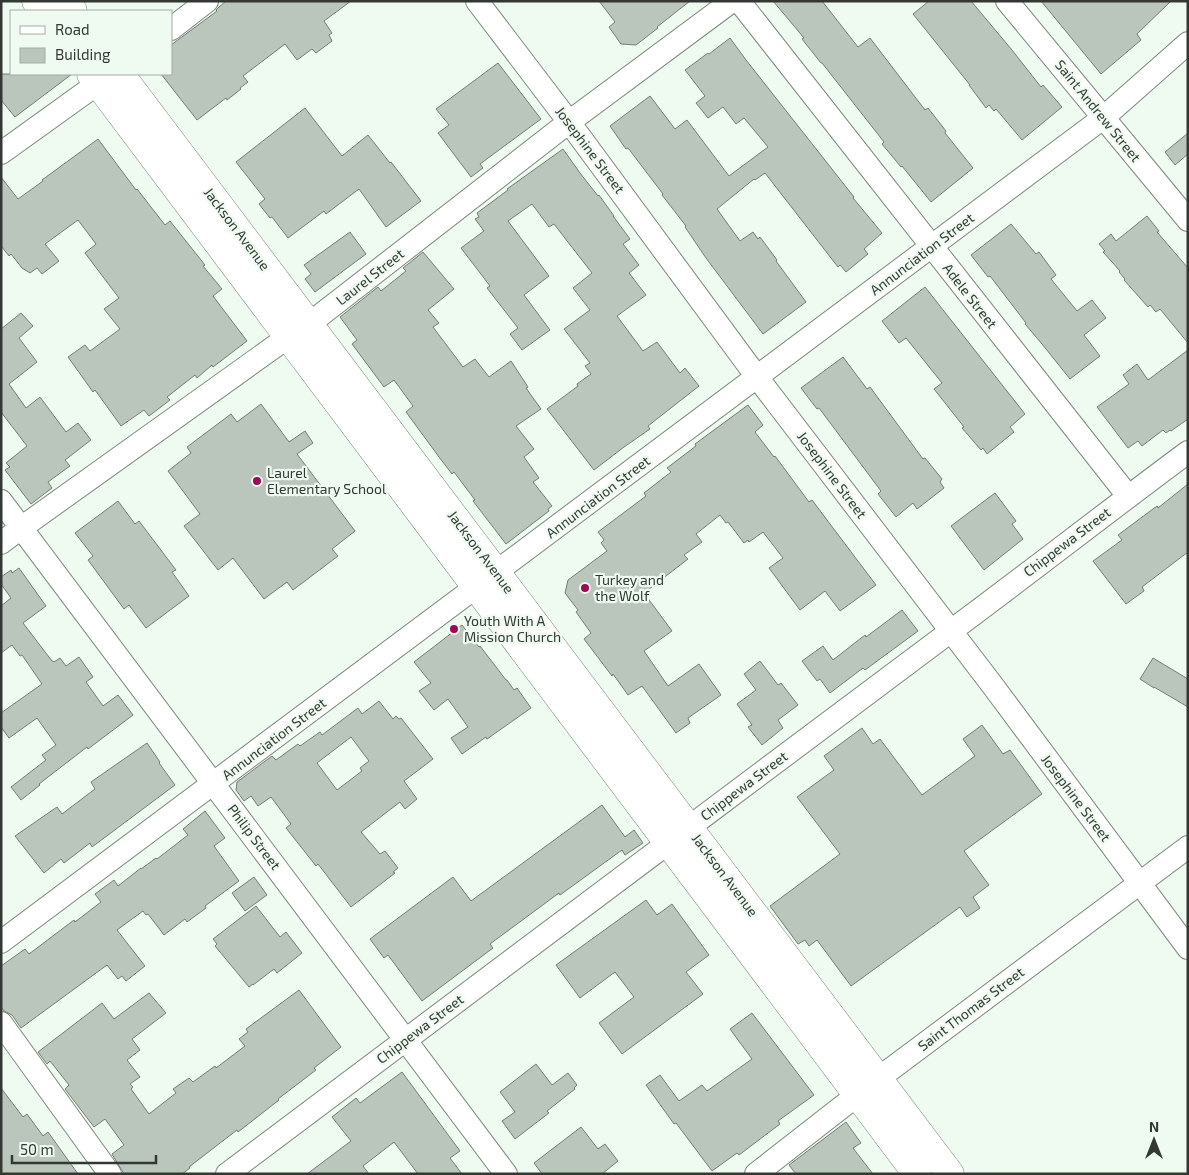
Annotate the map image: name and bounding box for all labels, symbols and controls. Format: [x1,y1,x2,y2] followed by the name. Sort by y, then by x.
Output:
[10,10,172,75] legend
[55,20,90,38] text: Road
[55,45,111,63] text: Building
[1052,56,1145,165] street label: Saint Andrew Street
[552,103,629,197] street label: Josephine Street
[201,184,274,273] street label: Jackson Avenue
[866,209,977,298] street label: Annunciation Street
[332,245,407,308] street label: Laurel Street
[940,260,1001,332] street label: Adele Street
[794,428,871,522] street label: Josephine Street
[542,452,653,541] street label: Annunciation Street
[267,464,387,497] place label: Laurel Elementary School
[251,475,263,487] marker: Laurel Elementary School
[1020,503,1114,580] street label: Chippewa Street
[445,507,518,596] street label: Jackson Avenue
[595,571,664,604] place label: Turkey and the Wolf
[579,582,591,594] marker: Turkey and the Wolf
[464,612,561,645] place label: Youth With A Mission Church
[448,623,460,635] marker: Youth With A Mission Church
[218,694,329,783] street label: Annunciation Street
[697,747,791,824] street label: Chippewa Street
[1038,751,1115,845] street label: Josephine Street
[224,801,285,873] street label: Philip Street
[689,830,762,919] street label: Jackson Avenue
[914,963,1027,1054] street label: Saint Thomas Street
[373,990,467,1067] street label: Chippewa Street
[1129,1115,1179,1165] north arrow
[1149,1118,1159,1135] text: N
[12,1132,156,1164] scale bar
[20,1140,54,1158] text: 50 m

